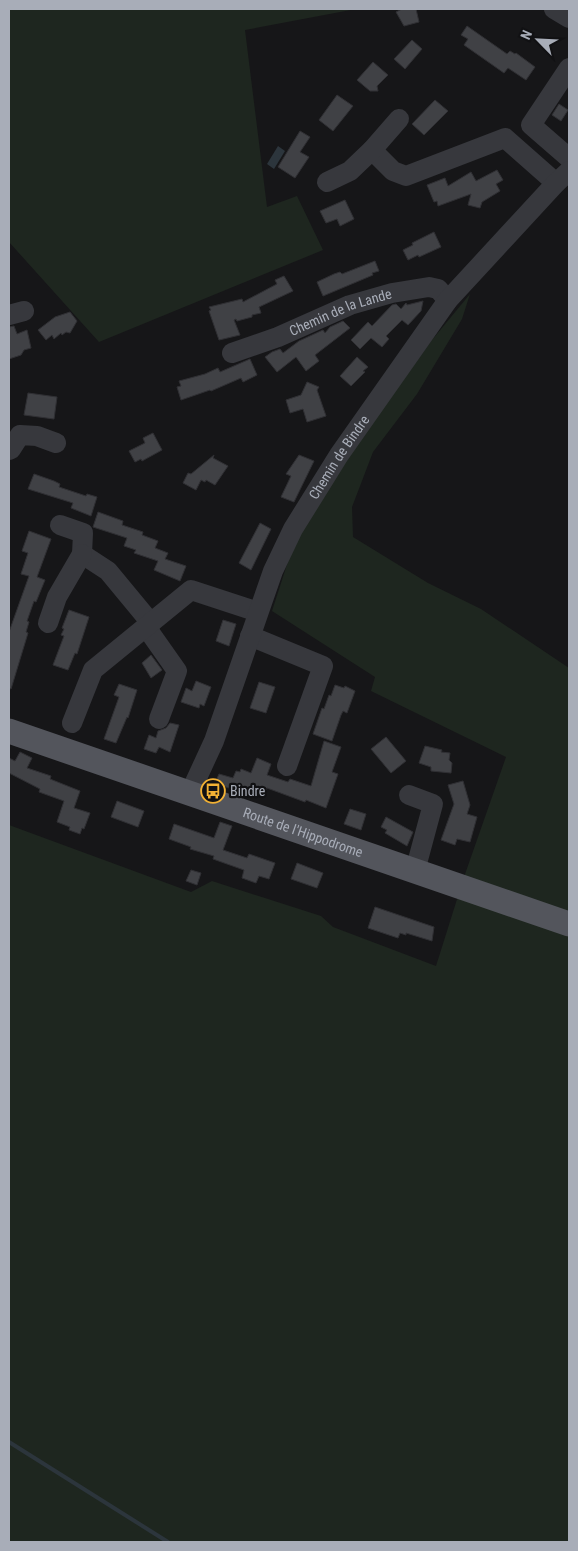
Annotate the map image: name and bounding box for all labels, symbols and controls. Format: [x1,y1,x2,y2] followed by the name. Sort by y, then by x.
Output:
[513,15,563,65] north arrow
[517,28,535,42] text: N
[287,285,394,339] street label: Chemin de la Lande
[306,412,373,502] street label: Chemin de Bindre
[200,778,226,804] bus stop icon: Bindre
[230,783,266,799] place label: Bindre
[241,804,365,860] street label: Route de l'Hippodrome

